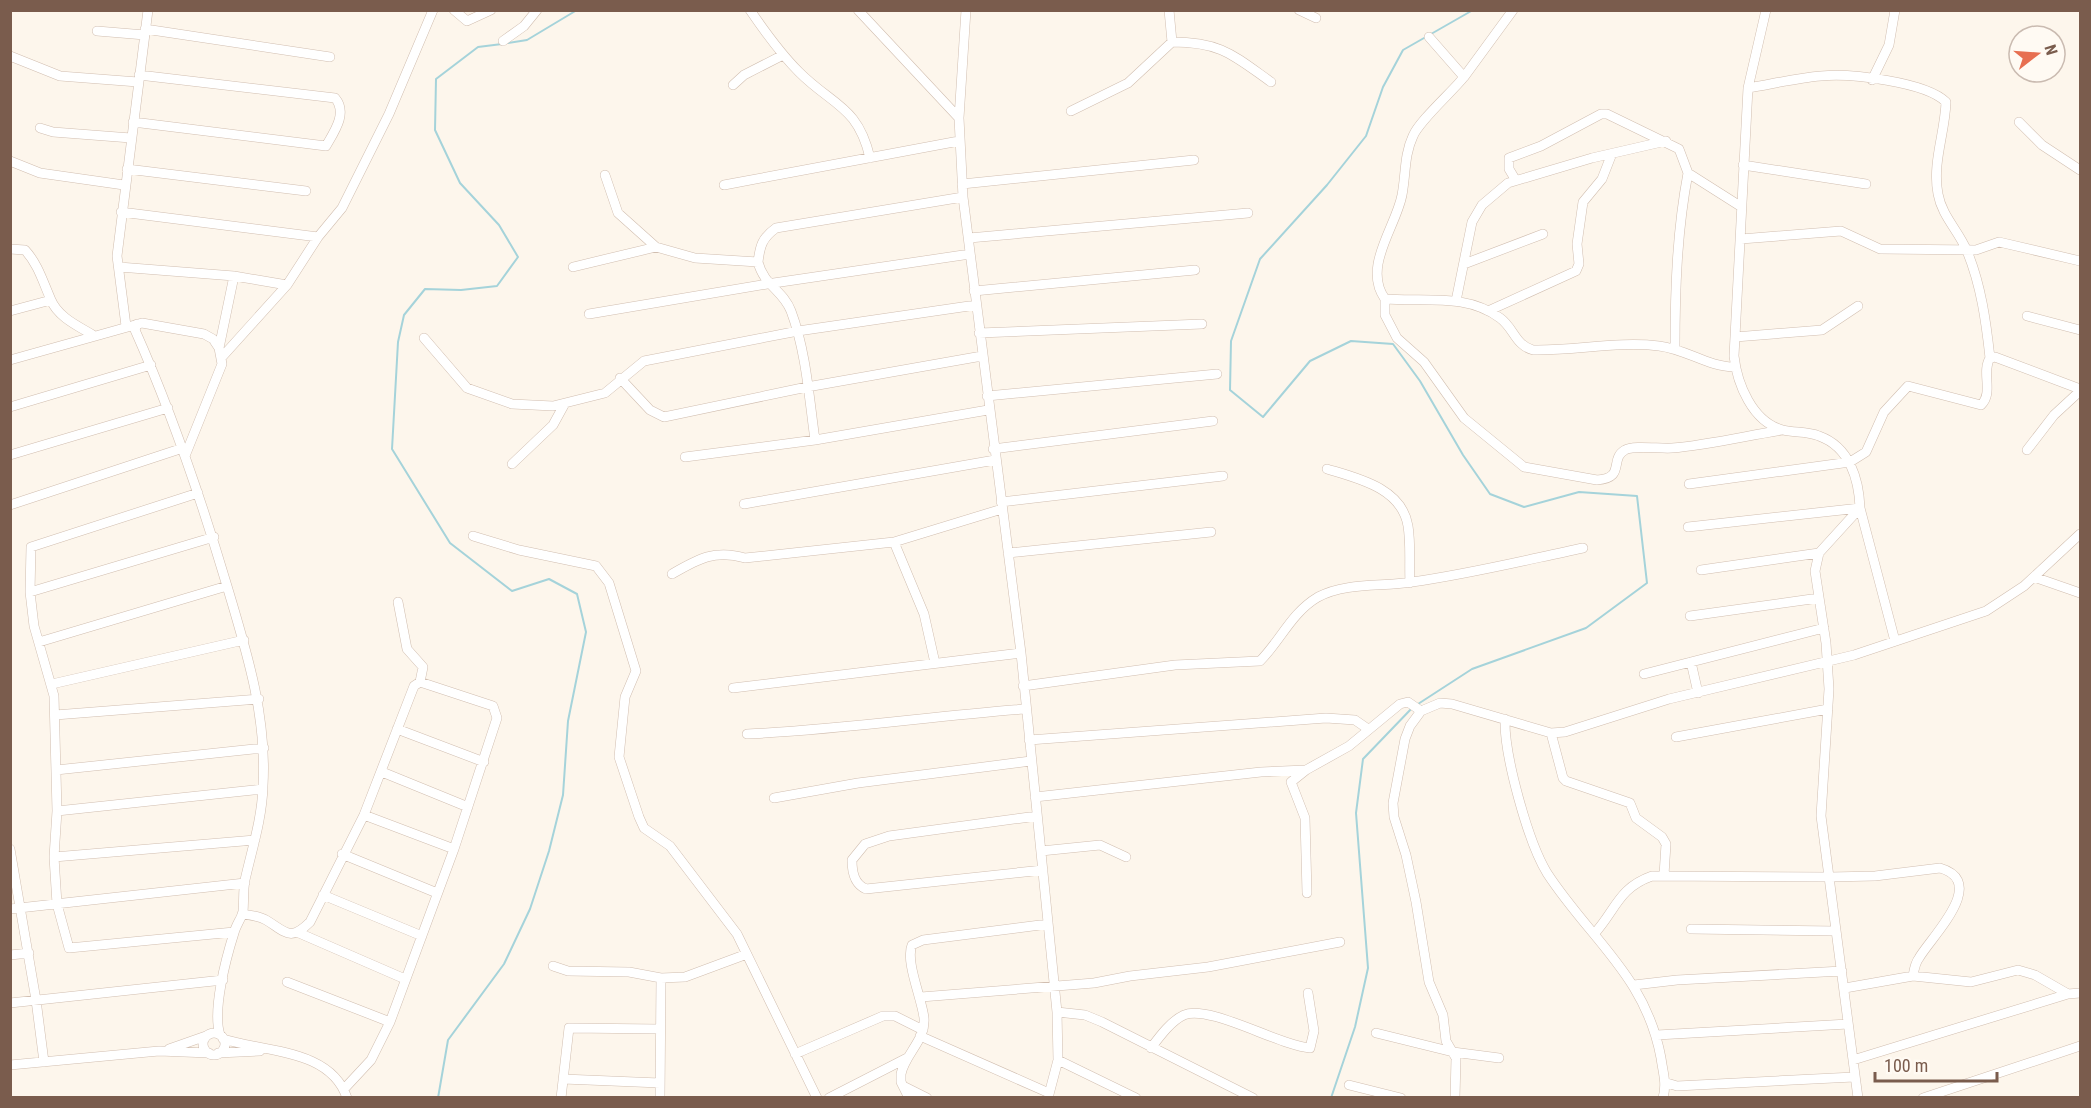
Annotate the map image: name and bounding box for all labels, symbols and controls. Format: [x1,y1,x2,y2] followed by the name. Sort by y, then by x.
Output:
[2007,24,2067,84] north arrow
[2040,42,2061,57] text: N
[1875,1045,1996,1083] scale bar
[1884,1055,1928,1076] text: 100 m

